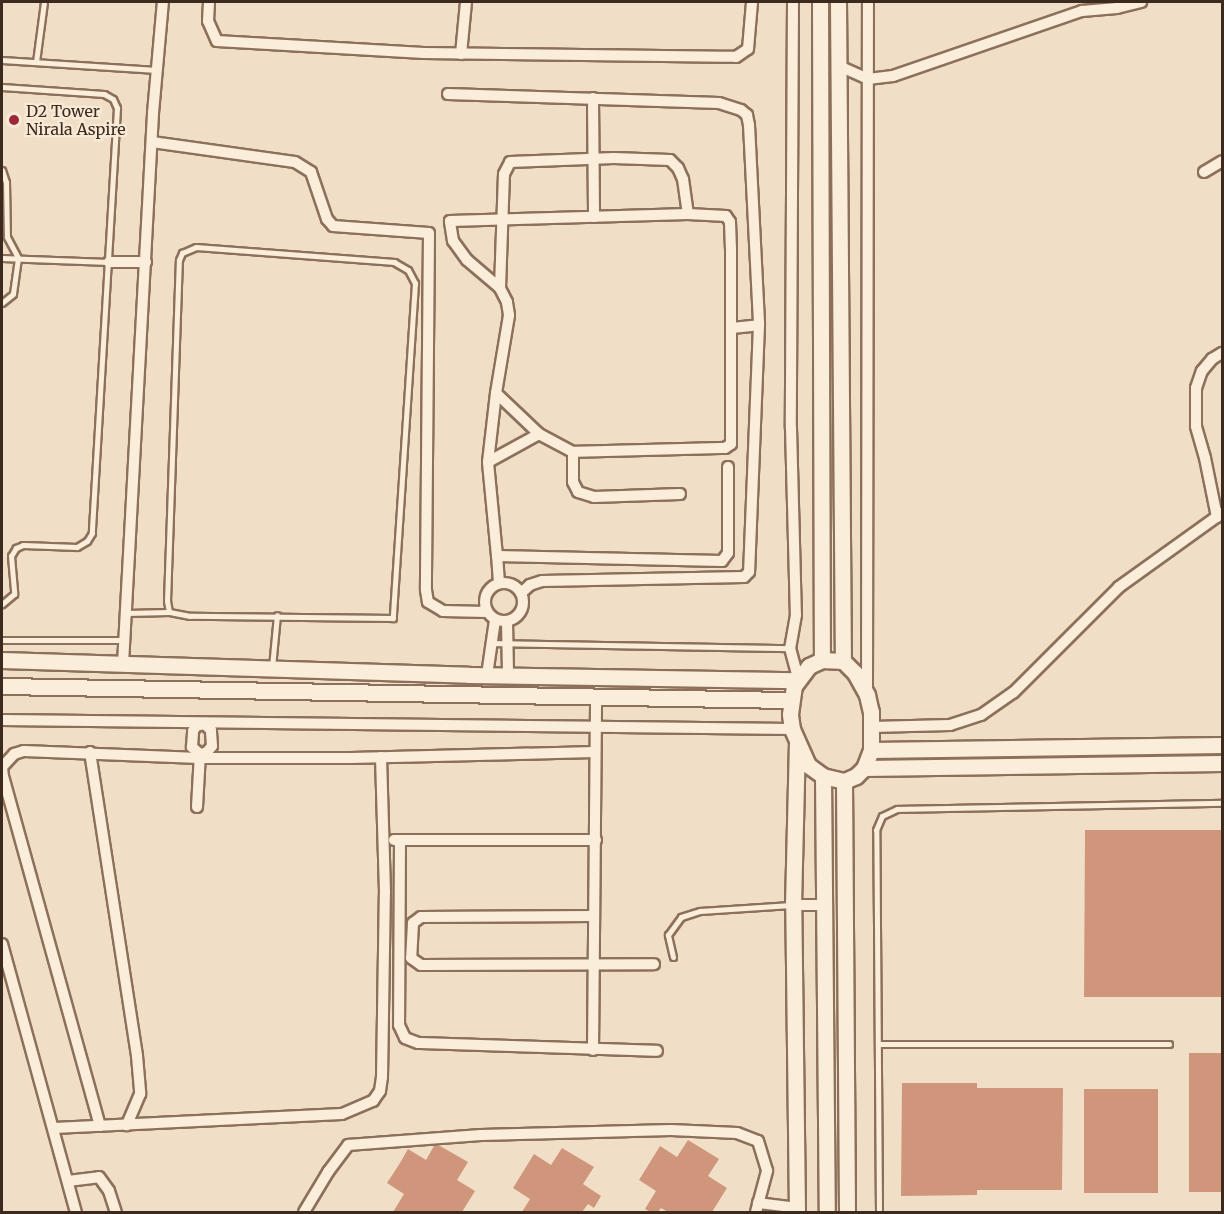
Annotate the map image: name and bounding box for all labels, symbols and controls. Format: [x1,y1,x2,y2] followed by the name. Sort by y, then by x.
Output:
[26,101,126,139] place label: D2 Tower Nirala Aspire
[7,113,21,127] marker: D2 Tower Nirala Aspire

